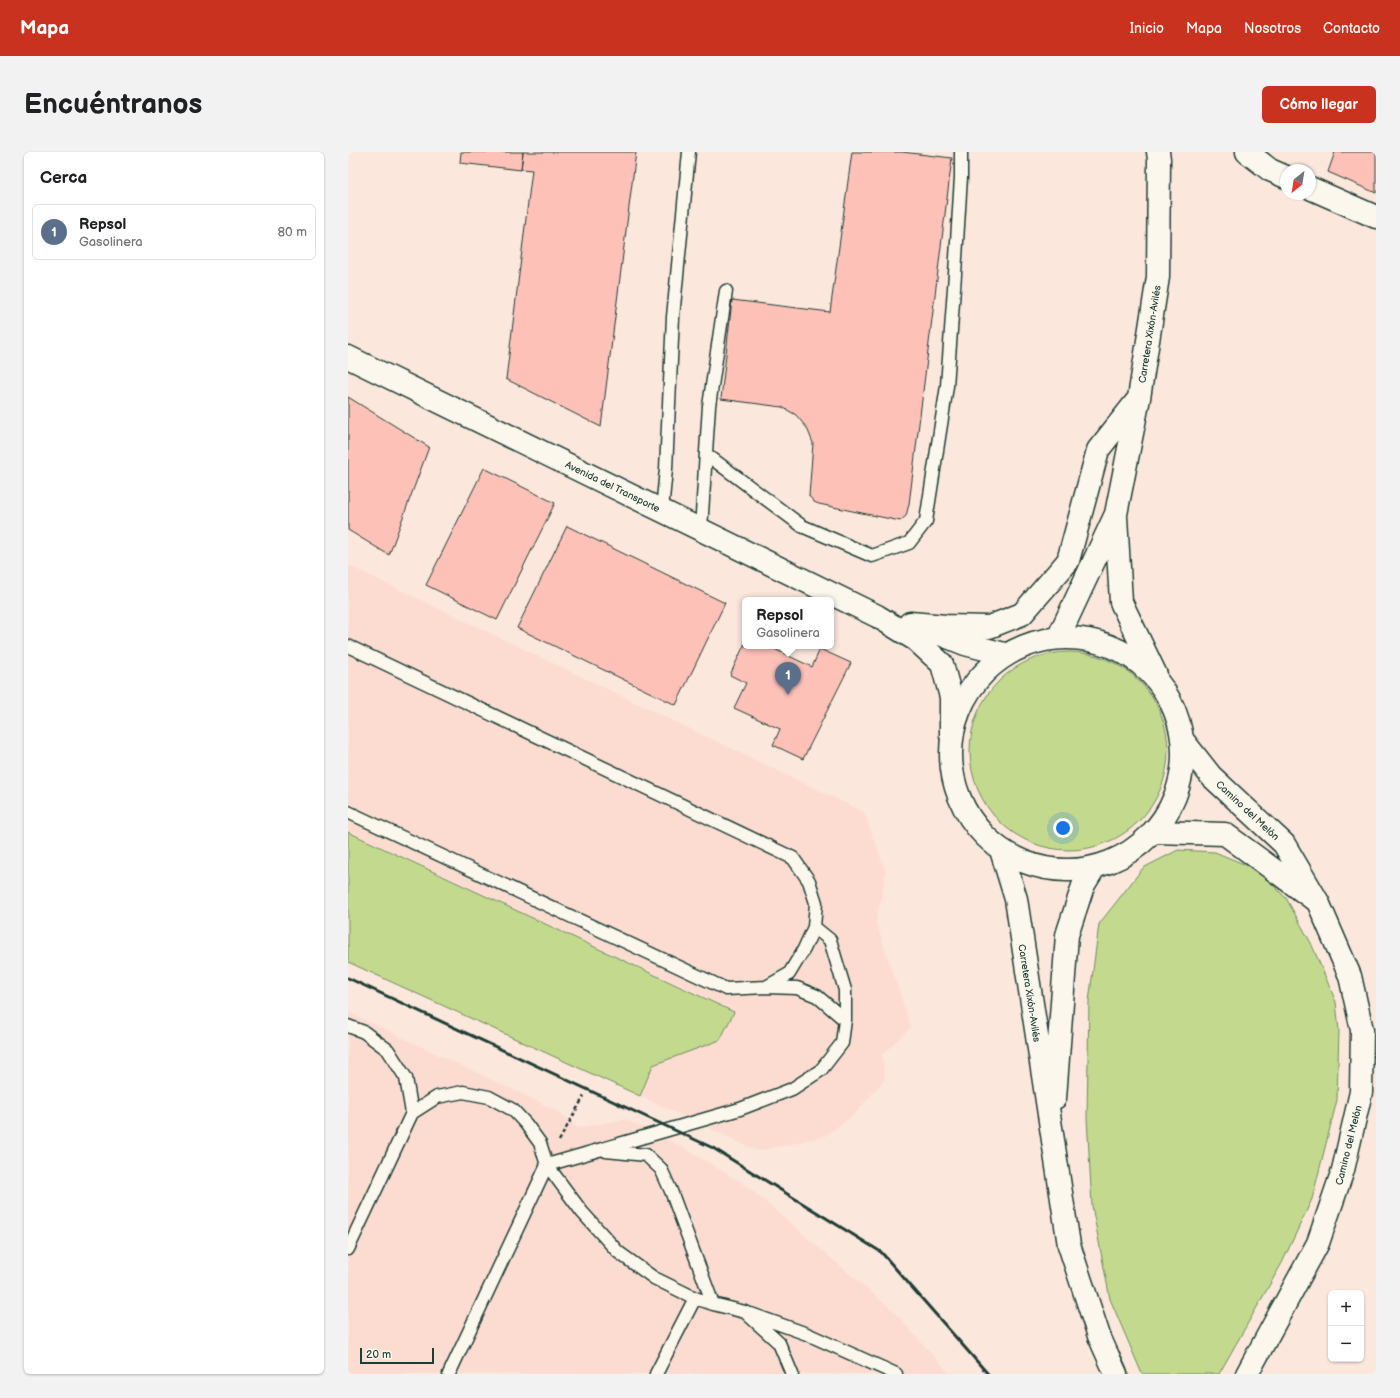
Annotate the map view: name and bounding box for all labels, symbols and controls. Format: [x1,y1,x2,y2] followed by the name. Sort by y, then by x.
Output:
[20,17,69,40] text: Mapa
[1130,20,1164,37] text: Inicio
[1186,20,1222,37] text: Mapa
[1244,20,1301,37] text: Nosotros
[1323,20,1380,37] text: Contacto
[1262,86,1376,123] button: Cómo llegar
[24,88,202,121] text: Encuéntranos
[1280,164,1316,200] north arrow
[40,168,87,188] text: Cerca
[79,215,126,234] text: Repsol
[51,224,57,240] text: 1
[278,224,307,240] text: 80 m
[79,234,143,250] text: Gasolinera
[1136,284,1164,384] street label: Carretera Xixón-Avilés
[563,459,662,515] street label: Avenida del Transporte
[742,597,834,649] popup
[756,606,803,625] text: Repsol
[756,625,820,641] text: Gasolinera
[775,662,801,695] pin: 1
[1213,778,1282,843] street label: Camino del Melón
[1053,818,1073,838] your location
[1015,943,1043,1043] street label: Carretera Xixón-Avilés
[1333,1104,1365,1187] street label: Camino del Melón
[1328,1290,1364,1362] map controls
[1328,1290,1364,1326] button: +
[1328,1326,1364,1362] button: −
[360,1346,434,1365] scale bar
[366,1348,391,1361] text: 20 m

